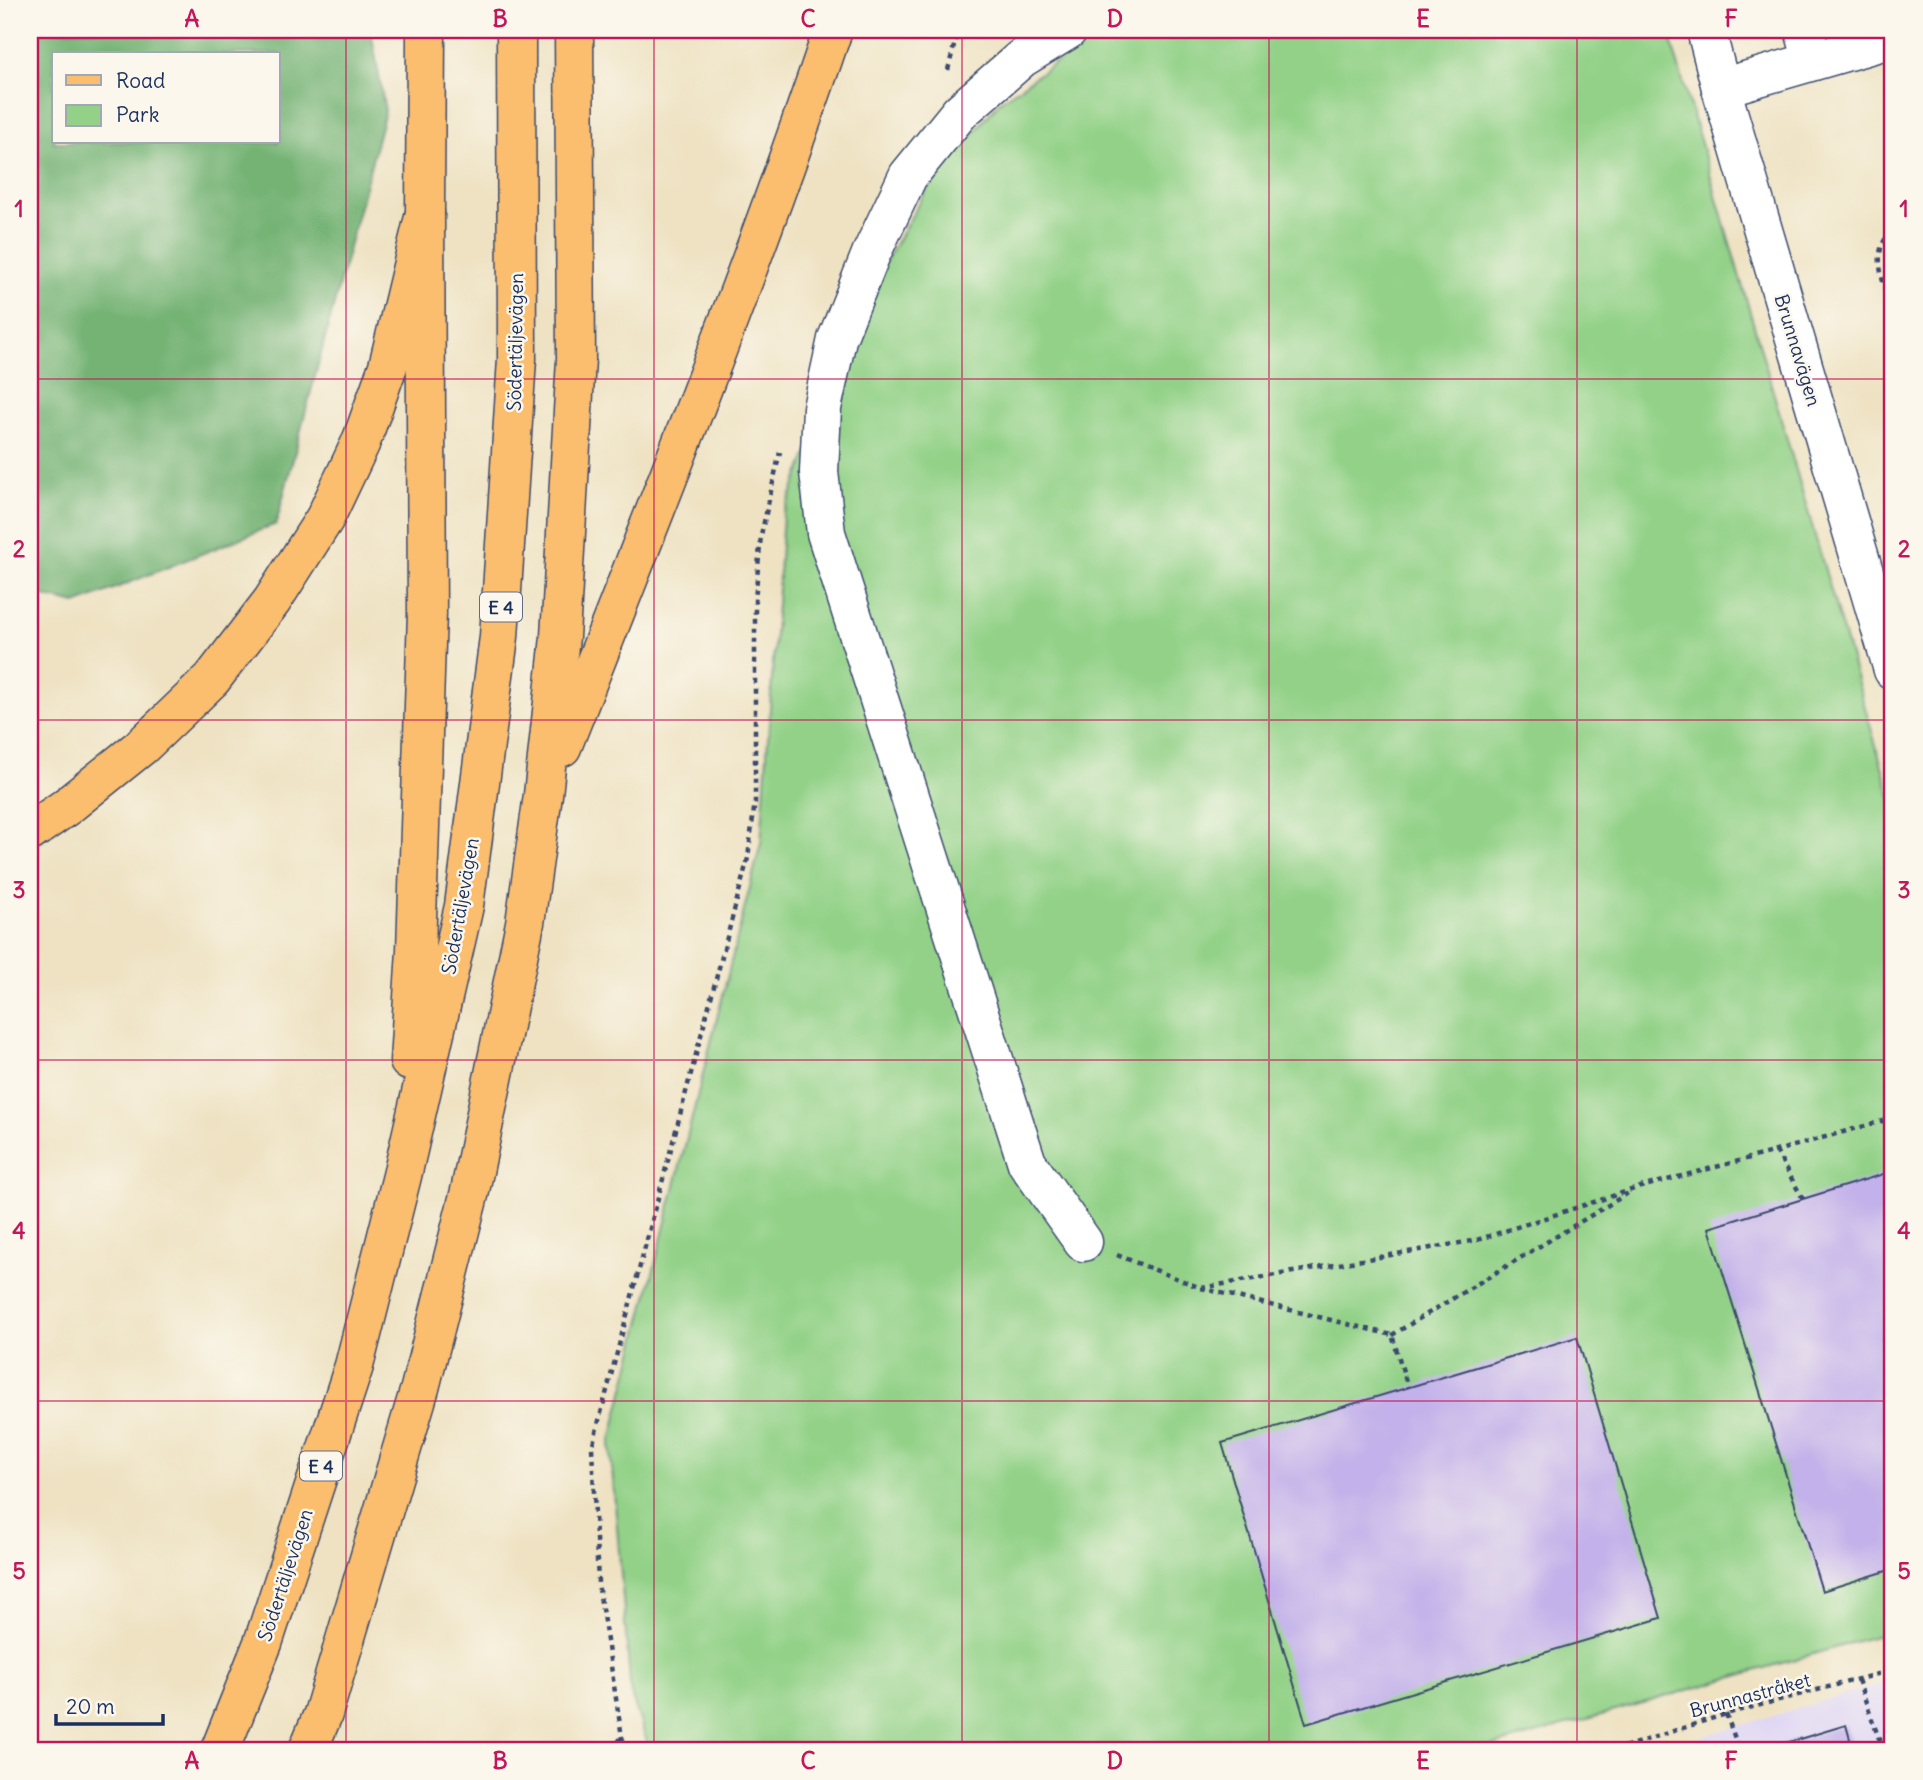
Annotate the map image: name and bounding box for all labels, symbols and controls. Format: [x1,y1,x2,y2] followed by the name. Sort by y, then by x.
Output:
[185,4,200,33] text: A
[492,4,508,33] text: B
[800,4,816,33] text: C
[1107,4,1123,33] text: D
[1416,4,1430,33] text: E
[1724,4,1738,33] text: F
[52,52,280,144] legend
[116,67,165,94] text: Road
[116,101,159,128] text: Park
[14,194,24,223] text: 1
[1899,194,1909,223] text: 1
[502,273,528,411] street label: Södertäljevägen
[1770,291,1826,409] street label: Brunnavägen
[13,534,26,563] text: 2
[1898,534,1911,563] text: 2
[480,592,522,622] road number: E 4
[436,836,484,976] street label: Södertäljevägen
[12,875,26,904] text: 3
[1897,875,1911,904] text: 3
[12,1216,26,1245] text: 4
[1897,1216,1911,1245] text: 4
[300,1451,342,1480] road number: E 4
[252,1506,318,1644] street label: Södertäljevägen
[12,1556,26,1585] text: 5
[1897,1556,1911,1585] text: 5
[1687,1667,1813,1723] street label: Brunnastråket
[56,1682,163,1726] scale bar
[66,1693,115,1720] text: 20 m
[185,1746,200,1775] text: A
[492,1746,508,1775] text: B
[800,1746,816,1775] text: C
[1107,1746,1123,1775] text: D
[1416,1746,1430,1775] text: E
[1724,1746,1738,1775] text: F

